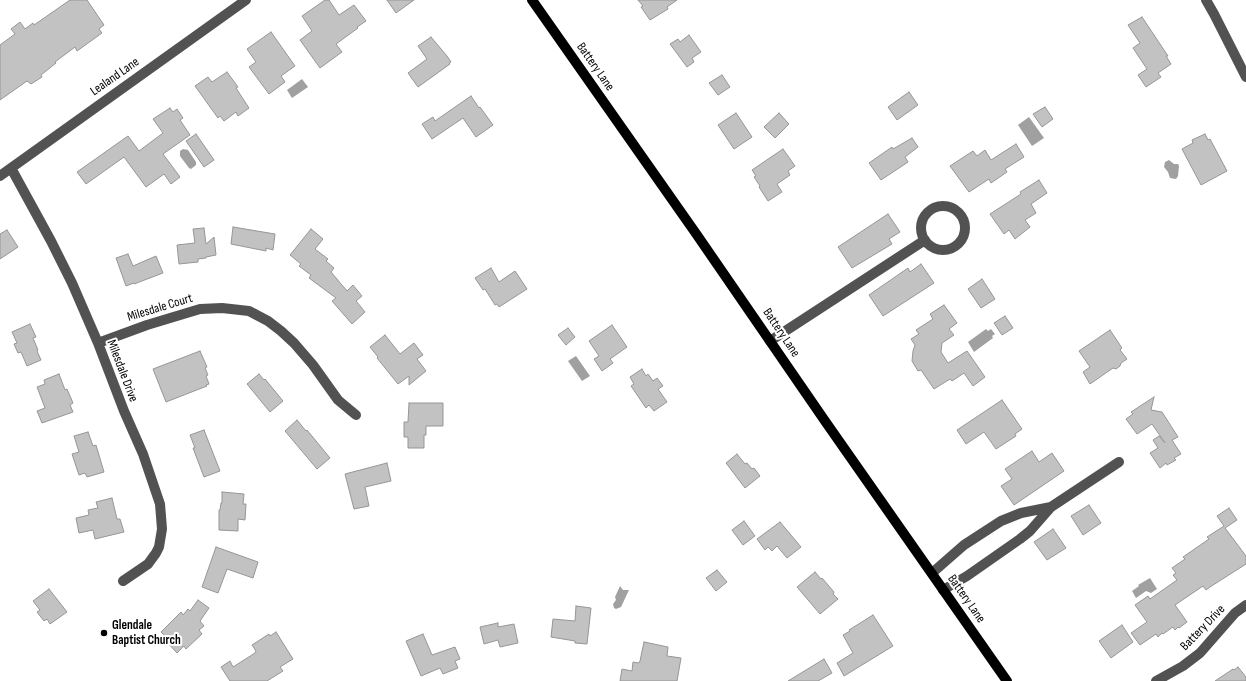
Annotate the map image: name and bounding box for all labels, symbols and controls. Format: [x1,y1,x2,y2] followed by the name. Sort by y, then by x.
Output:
[573,40,617,94] street label: Battery Lane
[88,55,142,99] street label: Lealand Lane
[125,291,195,325] street label: Milesdale Court
[759,306,803,360] street label: Battery Lane
[103,338,141,404] street label: Milesdale Drive
[944,572,988,626] street label: Battery Lane
[1177,602,1229,654] street label: Battery Drive
[112,618,181,649] place label: Glendale Baptist Church
[99,628,109,638] marker: Glendale Baptist Church

